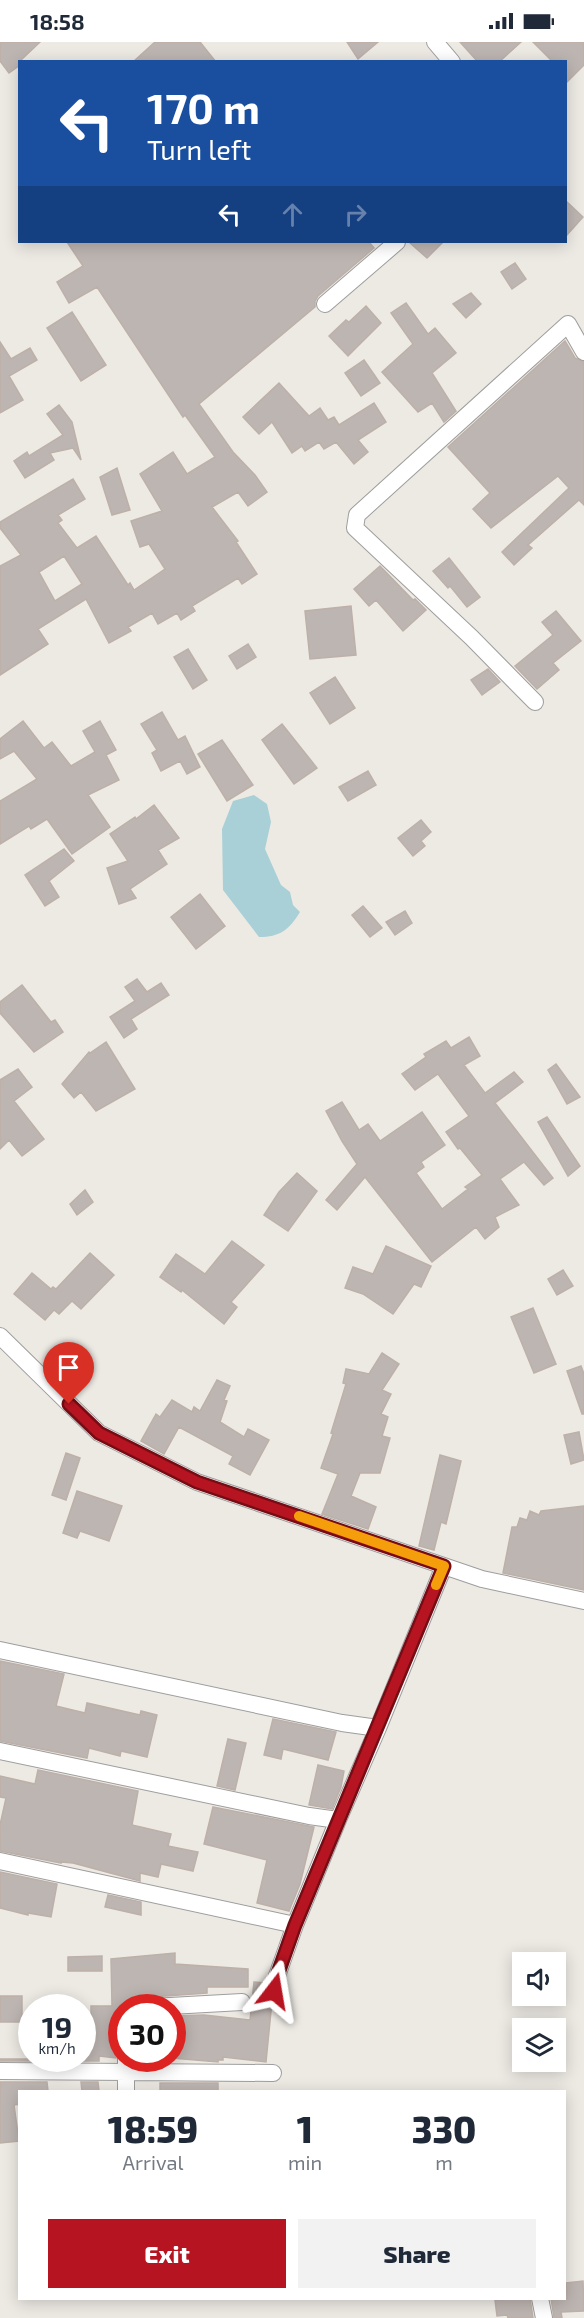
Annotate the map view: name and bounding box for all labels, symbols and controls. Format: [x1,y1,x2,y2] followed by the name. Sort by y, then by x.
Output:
[30,8,85,34] text: 18:58
[147,82,260,132] text: 170 m
[48,84,126,162] icon: left
[147,133,251,165] text: Turn left
[213,198,246,231] icon: left
[276,198,309,231] icon: ahead
[339,198,372,231] icon: right
[43,1342,94,1404] pin
[52,1351,85,1384] icon: arrive
[512,1952,566,2072] map controls
[512,1952,566,2006] button: sound
[242,1959,306,2023] position arrow
[108,1994,186,2072] speed limit sign: 30
[42,2008,72,2044] text: 19
[512,2018,566,2072] button: layers
[38,2039,76,2057] text: km/h
[108,2107,198,2150] text: 18:59
[297,2107,313,2150] text: 1
[412,2107,476,2150] text: 330
[123,2150,183,2174] text: Arrival
[288,2150,322,2174] text: min
[435,2150,453,2174] text: m
[48,2219,286,2288] button: Exit
[298,2219,536,2288] button: Share

